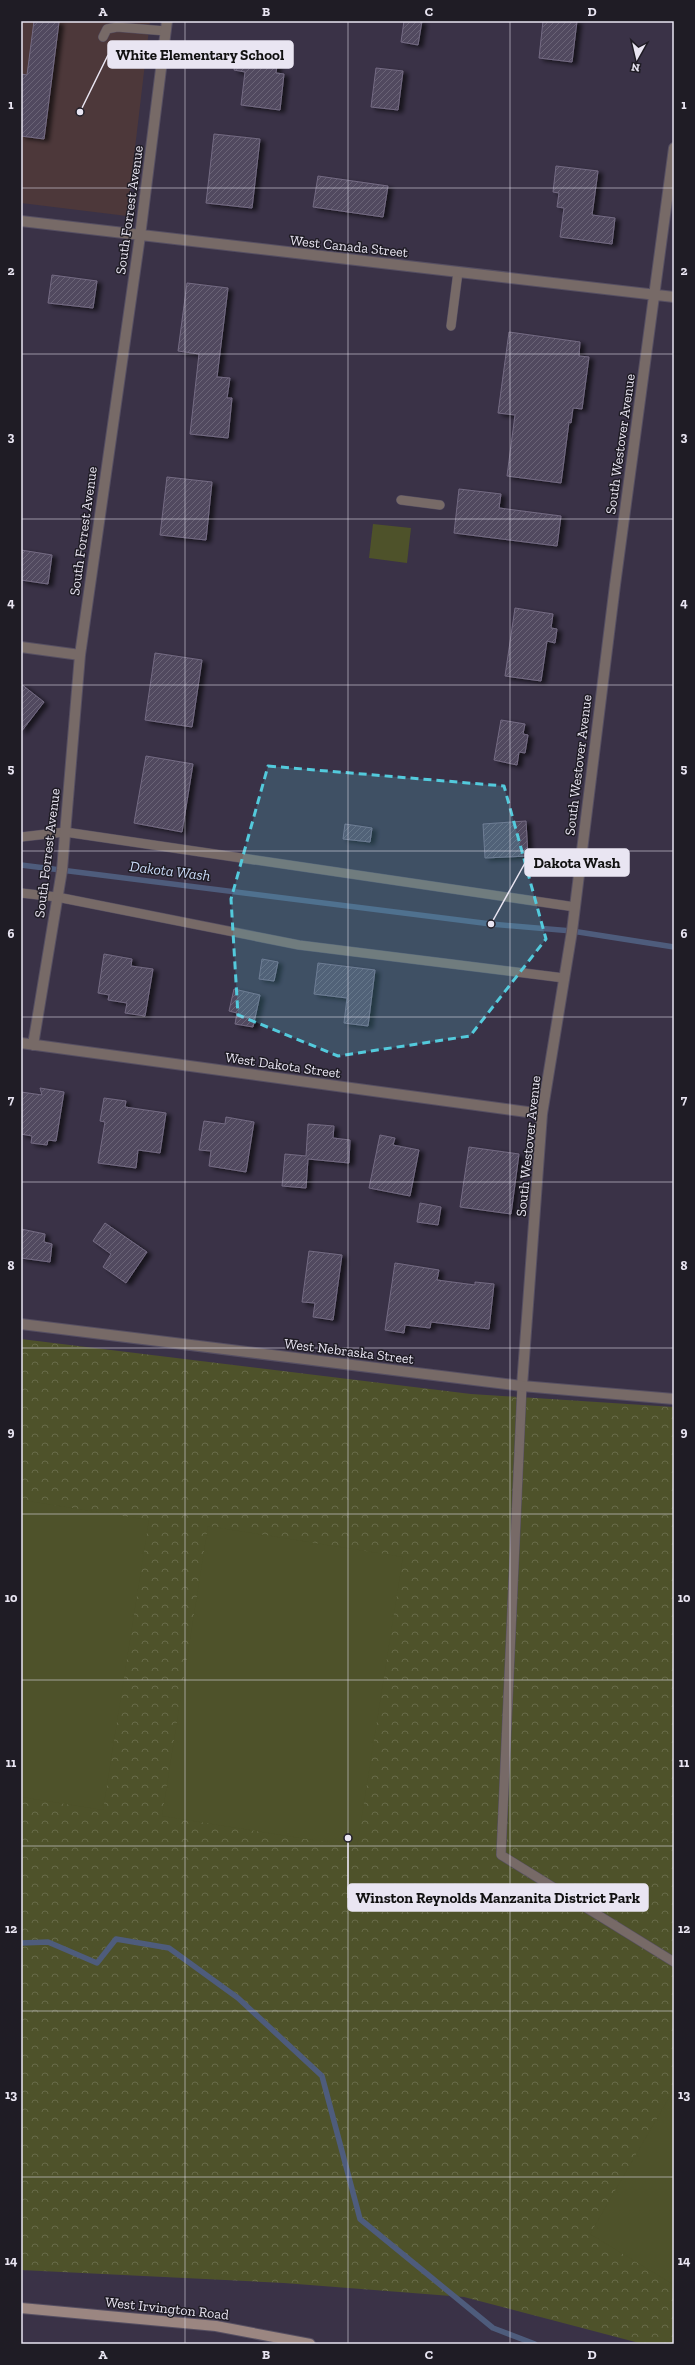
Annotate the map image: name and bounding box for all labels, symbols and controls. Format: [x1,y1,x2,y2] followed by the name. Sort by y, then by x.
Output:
[99,4,108,19] text: A
[262,4,270,19] text: B
[425,4,433,19] text: C
[587,4,597,19] text: D
[617,38,657,78] north arrow
[108,41,293,68] callout: White Elementary School
[116,46,284,64] text: White Elementary School
[630,60,641,74] text: N
[8,97,14,112] text: 1
[681,97,687,112] text: 1
[112,144,147,276] street label: South Forrest Avenue
[289,232,410,261] street label: West Canada Street
[8,263,15,278] text: 2
[681,263,688,278] text: 2
[602,372,639,515] street label: South Westover Avenue
[8,429,15,444] text: 3
[681,429,688,444] text: 3
[66,465,101,597] street label: South Forrest Avenue
[7,595,15,610] text: 4
[680,595,688,610] text: 4
[561,693,596,836] street label: South Westover Avenue
[8,761,15,776] text: 5
[681,761,688,776] text: 5
[31,787,64,919] street label: South Forrest Avenue
[525,849,629,876] callout: Dakota Wash
[533,854,621,872] text: Dakota Wash
[128,857,212,885] water label: Dakota Wash
[8,926,15,941] text: 6
[681,926,688,941] text: 6
[224,1049,343,1082] street label: West Dakota Street
[513,1074,544,1217] street label: South Westover Avenue
[8,1092,15,1107] text: 7
[681,1092,688,1107] text: 7
[7,1258,15,1273] text: 8
[680,1258,688,1273] text: 8
[283,1335,416,1368] street label: West Nebraska Street
[8,1424,15,1439] text: 9
[681,1424,688,1439] text: 9
[5,1590,18,1605] text: 10
[678,1590,691,1605] text: 10
[6,1755,17,1770] text: 11
[679,1755,690,1770] text: 11
[348,1884,648,1911] callout: Winston Reynolds Manzanita District Park
[356,1889,641,1907] text: Winston Reynolds Manzanita District Park
[5,1921,17,1936] text: 12
[678,1921,690,1936] text: 12
[5,2087,17,2102] text: 13
[678,2087,690,2102] text: 13
[5,2253,18,2268] text: 14
[678,2253,691,2268] text: 14
[104,2294,230,2323] street label: West Irvington Road
[99,2347,108,2362] text: A
[262,2347,270,2362] text: B
[425,2347,433,2362] text: C
[587,2347,597,2362] text: D

